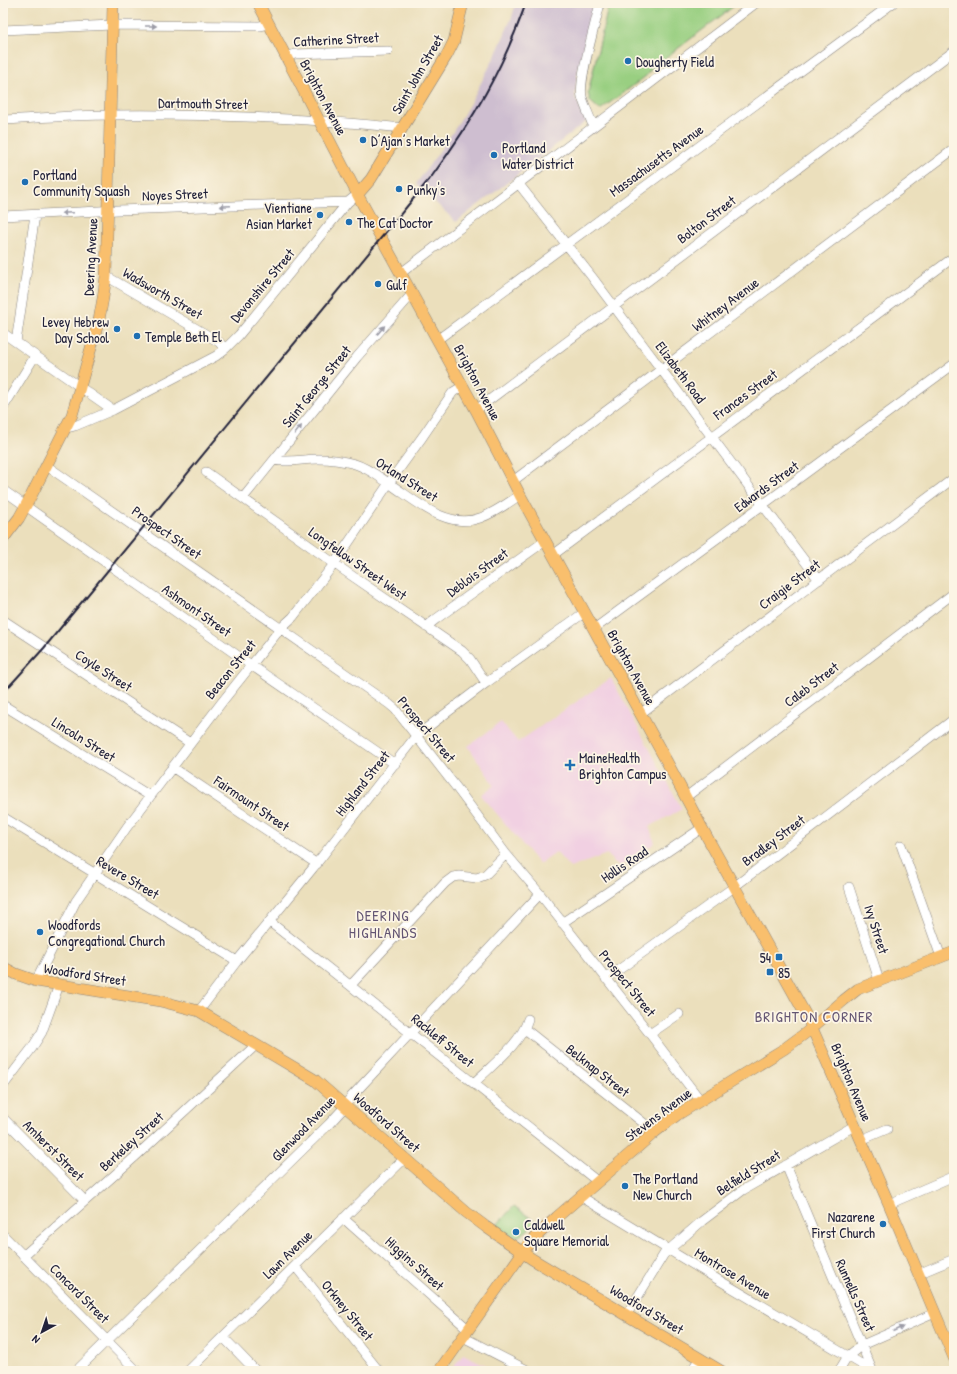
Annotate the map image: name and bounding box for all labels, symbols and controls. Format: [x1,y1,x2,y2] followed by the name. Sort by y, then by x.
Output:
[145,22,157,29] one-way arrow
[293,27,379,51] street label: Catherine Street
[387,31,447,117] street label: Saint John Street
[636,52,715,72] place label: Dougherty Field
[295,56,352,139] street label: Brighton Avenue
[623,56,633,66] marker: Dougherty Field
[158,93,248,113] street label: Dartmouth Street
[605,119,707,201] street label: Massachusetts Avenue
[371,131,450,151] place label: D’Ajan’s Market
[358,135,368,145] marker: D’Ajan’s Market
[502,138,574,173] place label: Portland Water District
[489,150,499,160] marker: Portland Water District
[33,165,130,201] place label: Portland Community Squash
[20,177,30,187] marker: Portland Community Squash
[407,180,445,200] place label: Punky's
[142,183,208,206] street label: Noyes Street
[394,184,404,194] marker: Punky's
[673,191,739,247] street label: Bolton Street
[246,198,312,233] place label: Vientiane Asian Market
[218,203,231,209] one-way arrow
[60,210,73,216] one-way arrow
[315,210,325,220] marker: Vientiane Asian Market
[357,213,434,232] place label: The Cat Doctor
[78,217,103,296] street label: Deering Avenue
[344,217,354,227] marker: The Cat Doctor
[225,244,299,326] street label: Devonshire Street
[120,263,206,324] street label: Wadsworth Street
[688,272,763,336] street label: Whitney Avenue
[386,275,407,294] place label: Gulf
[373,279,383,289] marker: Gulf
[43,312,110,348] place label: Levey Hebrew Day School
[112,324,122,334] marker: Levey Hebrew Day School
[377,324,386,335] one-way arrow
[145,327,222,347] place label: Temple Beth El
[132,331,142,341] marker: Temple Beth El
[652,337,711,407] street label: Elizabeth Road
[277,341,356,432] street label: Saint George Street
[449,341,506,424] street label: Brighton Avenue
[708,364,781,424] street label: Frances Street
[294,424,303,435] one-way arrow
[372,452,442,506] street label: Orland Street
[730,456,802,516] street label: Edwards Street
[128,501,206,564] street label: Prospect Street
[305,522,411,605] street label: Longfellow Street West
[442,543,512,601] street label: Deblois Street
[754,555,824,614] street label: Craigie Street
[159,579,235,641] street label: Ashmont Street
[603,626,661,709] street label: Brighton Avenue
[200,635,260,703] street label: Beacon Street
[71,645,136,696] street label: Coyle Street
[780,657,842,711] street label: Caleb Street
[393,692,460,767] street label: Prospect Street
[49,712,120,766] street label: Lincoln Street
[330,746,395,820] street label: Highland Street
[579,748,666,784] place label: MaineHealth Brighton Campus
[564,759,576,771] marker: MaineHealth Brighton Campus
[210,770,294,835] street label: Fairmount Street
[738,810,809,871] street label: Bradley Street
[597,841,652,887] street label: Hollis Road
[93,851,163,903] street label: Revere Street
[859,902,894,956] street label: Ivy Street
[349,905,417,943] district label: DEERING HIGHLANDS
[48,915,165,951] place label: Woodfords Congregational Church
[35,927,45,937] marker: Woodfords Congregational Church
[594,946,661,1021] street label: Prospect Street
[760,948,771,967] place label: 54
[774,952,784,962] marker: 54
[43,958,128,990] street label: Woodford Street
[778,963,790,982] place label: 85
[765,967,775,977] marker: 85
[755,1006,873,1027] district label: BRIGHTON CORNER
[408,1009,478,1071] street label: Rackleff Street
[562,1039,634,1102] street label: Belknap Street
[826,1040,877,1125] street label: Brighton Avenue
[621,1083,695,1145] street label: Stevens Avenue
[350,1088,425,1156] street label: Woodford Street
[267,1091,339,1165] street label: Glenwood Avenue
[95,1107,168,1176] street label: Berkeley Street
[19,1115,89,1185] street label: Amherst Street
[712,1145,784,1199] street label: Belfield Street
[633,1169,698,1204] place label: The Portland New Church
[620,1181,630,1191] marker: The Portland New Church
[811,1207,875,1242] place label: Nazarene First Church
[524,1215,609,1251] place label: Caldwell Square Memorial
[878,1219,888,1229] marker: Nazarene First Church
[258,1225,316,1282] street label: Lawn Avenue
[511,1227,521,1237] marker: Caldwell Square Memorial
[381,1232,449,1295] street label: Higgins Street
[691,1243,775,1303] street label: Montrose Avenue
[832,1256,880,1334] street label: Runnells Street
[46,1259,114,1327] street label: Concord Street
[317,1276,378,1345] street label: Orkney Street
[607,1280,687,1339] street label: Woodford Street
[22,1312,62,1352] north arrow
[892,1326,904,1332] one-way arrow
[29,1332,42,1347] text: N

